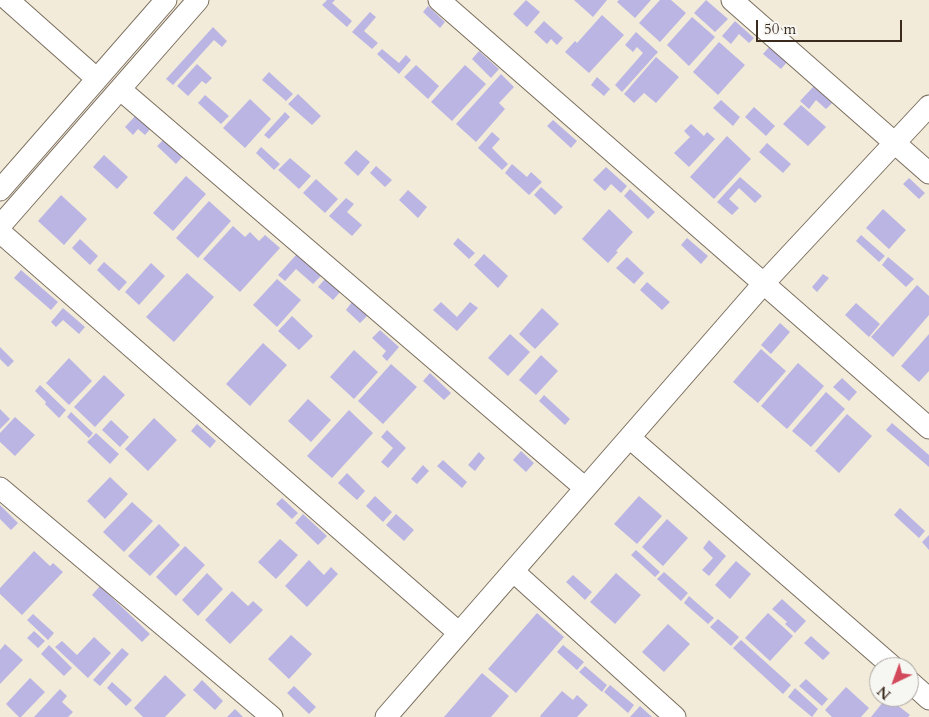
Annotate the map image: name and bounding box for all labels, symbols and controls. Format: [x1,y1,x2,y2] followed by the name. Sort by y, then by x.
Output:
[759,10,905,42] scale bar
[764,19,796,39] text: 50 m
[869,657,919,707] north arrow
[873,682,895,704] text: N

